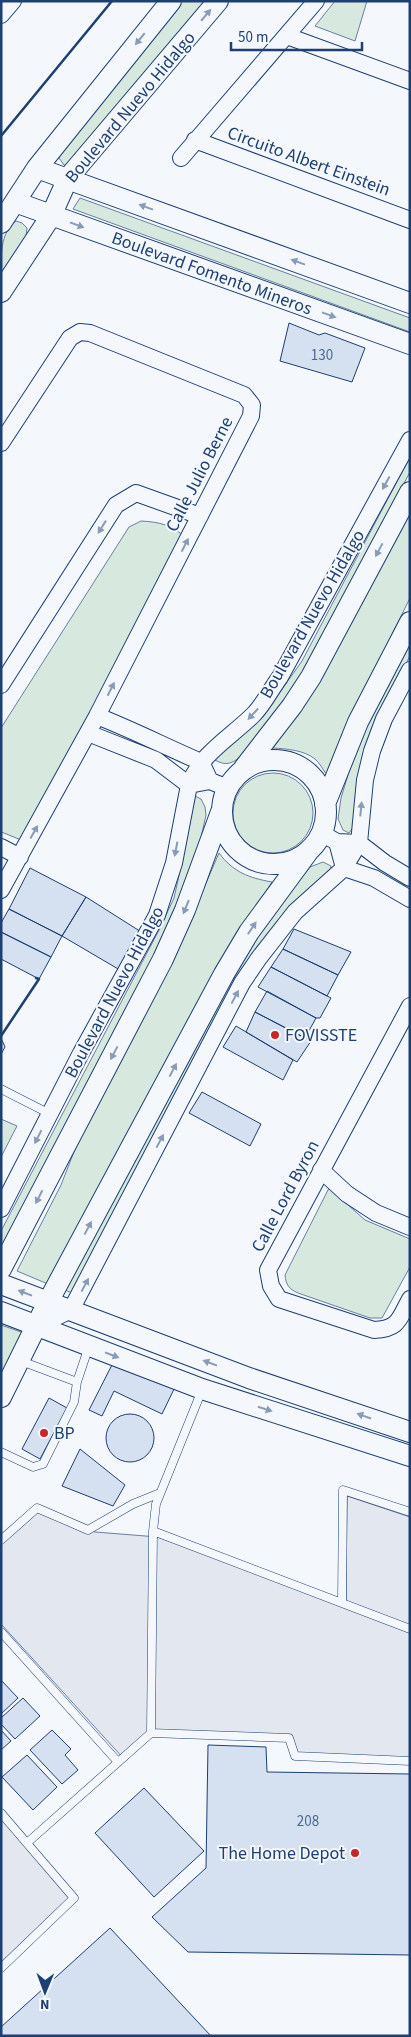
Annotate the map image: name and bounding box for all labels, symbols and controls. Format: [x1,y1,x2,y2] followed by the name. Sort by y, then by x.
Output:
[200,10,212,22] one-way arrow
[231,20,362,52] scale bar
[59,26,201,189] street label: Boulevard Nuevo Hidalgo
[238,27,268,48] text: 50 m
[135,32,146,45] one-way arrow
[224,120,394,203] street label: Circuito Albert Einstein
[138,203,153,210] one-way arrow
[70,221,85,229] one-way arrow
[108,226,315,321] street label: Boulevard Fomento Mineros
[290,258,305,266] one-way arrow
[321,312,336,319] one-way arrow
[311,345,333,366] house number: 130
[160,412,239,536] street label: Calle Julio Berne
[382,475,390,490] one-way arrow
[97,520,107,533] one-way arrow
[254,525,371,703] street label: Boulevard Nuevo Hidalgo
[181,537,189,552] one-way arrow
[374,543,383,557] one-way arrow
[107,682,115,696] one-way arrow
[247,708,259,720] one-way arrow
[357,801,365,817] one-way arrow
[29,825,38,839] one-way arrow
[172,842,180,858] one-way arrow
[182,900,190,915] one-way arrow
[59,902,170,1082] street label: Boulevard Nuevo Hidalgo
[247,921,257,935] one-way arrow
[231,989,239,1004] one-way arrow
[285,1023,357,1048] place label: FOVISSTE
[269,1029,281,1041] marker: FOVISSTE
[110,1045,118,1060] one-way arrow
[168,1063,177,1076] one-way arrow
[34,1129,42,1144] one-way arrow
[156,1134,164,1148] one-way arrow
[245,1136,325,1257] street label: Calle Lord Byron
[35,1190,43,1204] one-way arrow
[83,1222,92,1235] one-way arrow
[81,1277,89,1292] one-way arrow
[18,1289,32,1297] one-way arrow
[105,1351,119,1359] one-way arrow
[202,1359,217,1367] one-way arrow
[258,1406,273,1414] one-way arrow
[356,1412,371,1419] one-way arrow
[54,1421,75,1446] place label: BP
[38,1427,50,1439] marker: BP
[297,1811,319,1832] house number: 208
[219,1841,345,1866] place label: The Home Depot
[349,1847,361,1859] marker: The Home Depot
[20,1967,70,2017] north arrow
[40,1994,50,2014] text: N

